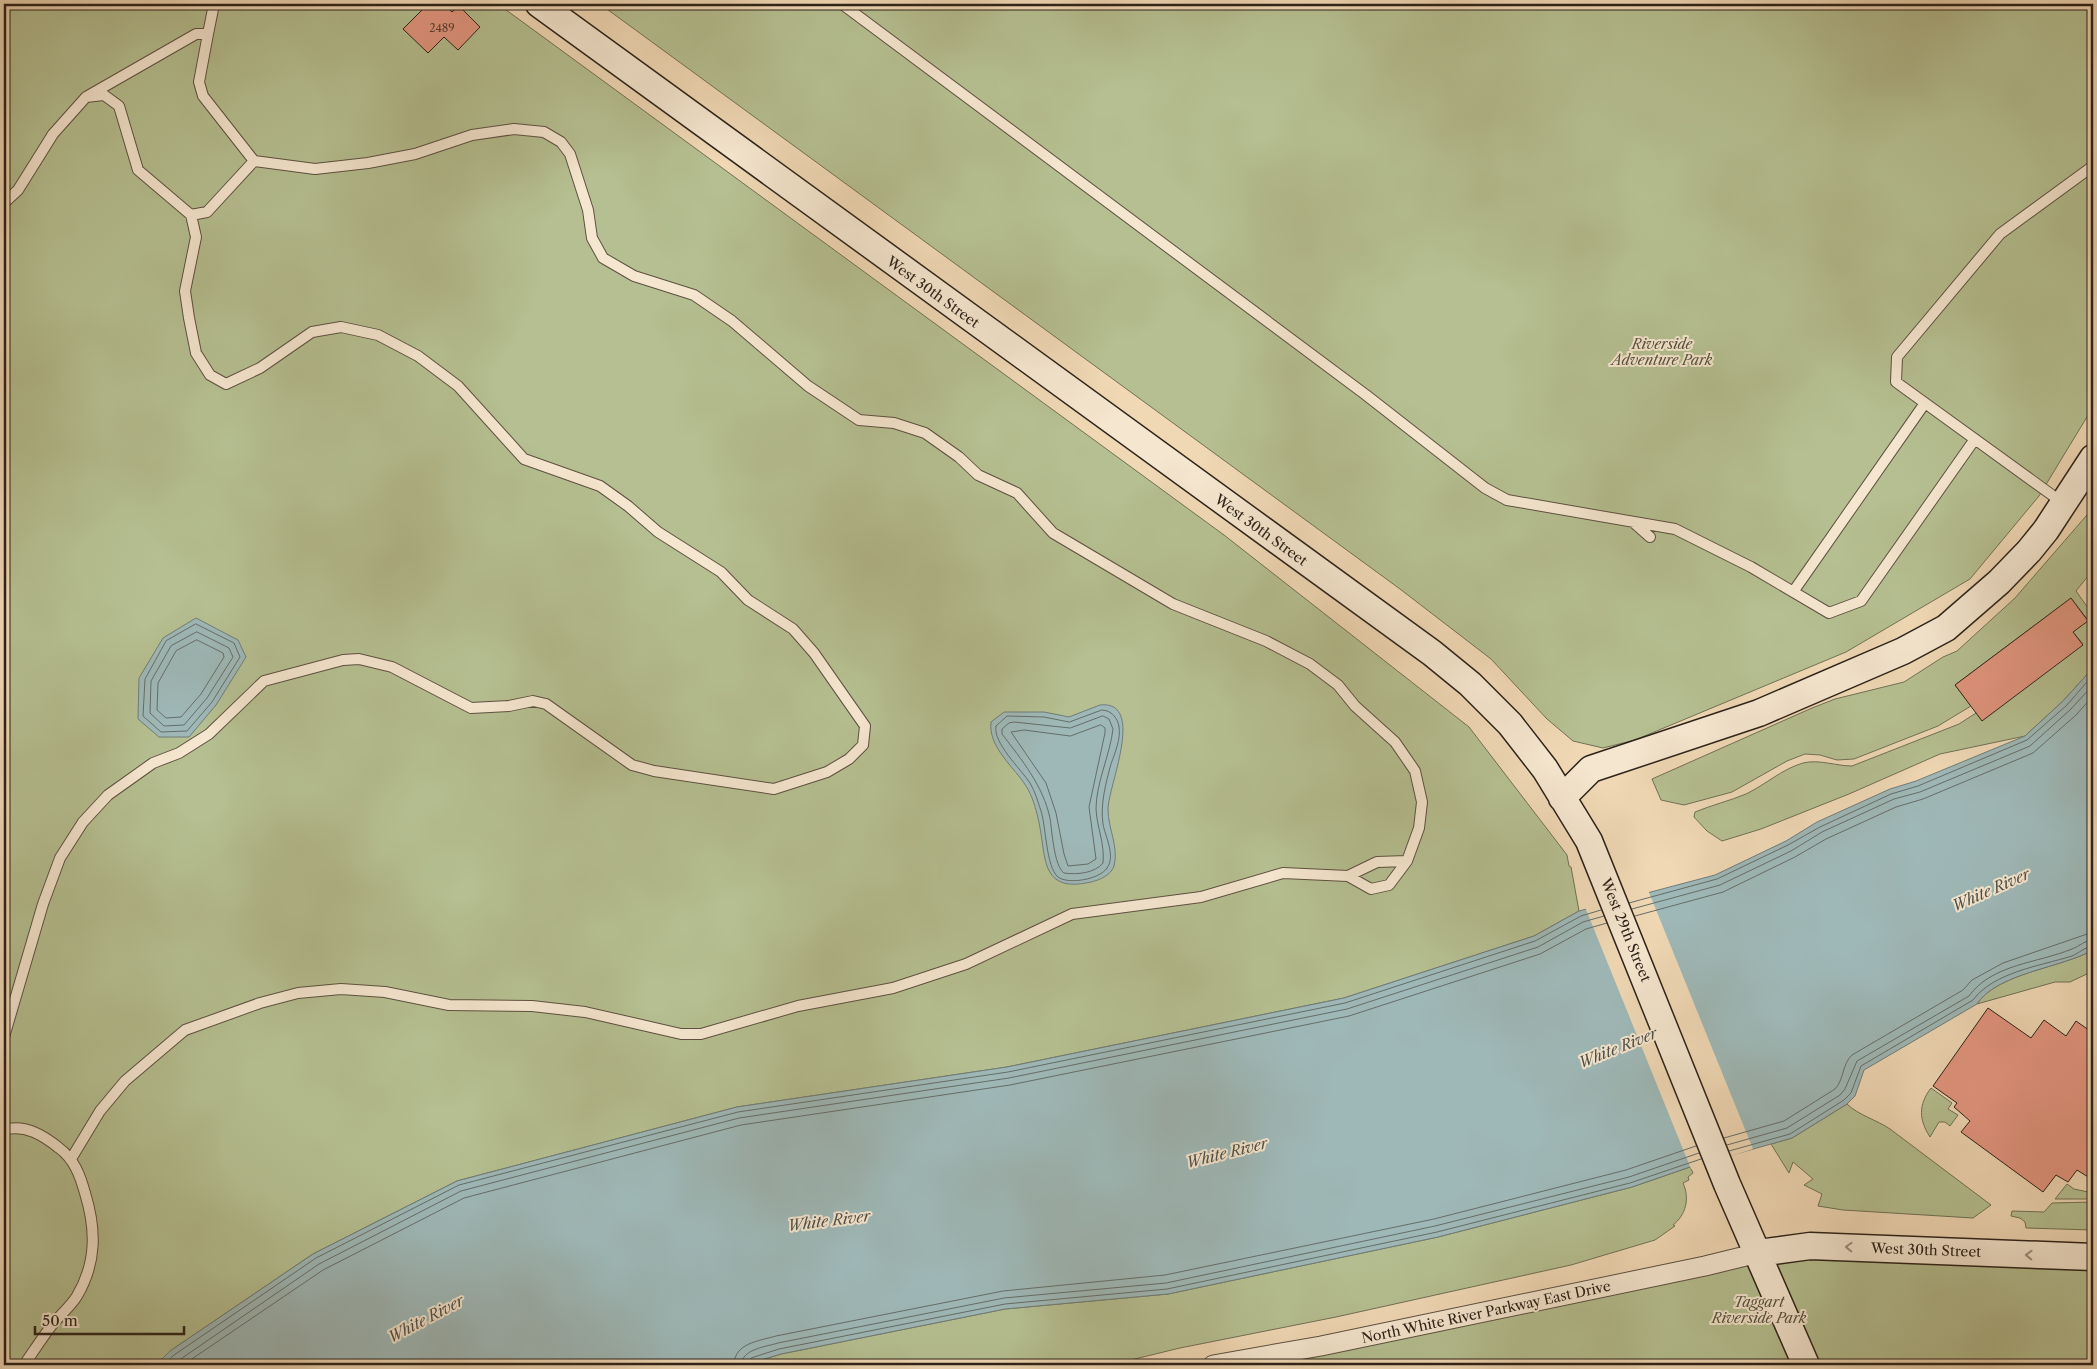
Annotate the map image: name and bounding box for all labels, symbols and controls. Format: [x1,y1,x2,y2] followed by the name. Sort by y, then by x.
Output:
[429,21,455,35] house number: 2489
[882,252,983,332] street label: West 30th Street
[1610,335,1713,369] park label: Riverside Adventure Park
[1210,490,1311,570] street label: West 30th Street
[1949,864,2034,915] water label: White River
[1597,875,1655,984] street label: West 29th Street
[1576,1023,1661,1072] water label: White River
[1184,1133,1271,1172] water label: White River
[786,1206,872,1235] water label: White River
[1870,1239,1982,1261] street label: West 30th Street
[1845,1242,1853,1253] one-way arrow
[2025,1249,2033,1260] one-way arrow
[1360,1277,1612,1347] street label: North White River Parkway East Drive
[384,1290,468,1347] water label: White River
[1711,1293,1807,1327] park label: Taggart Riverside Park
[35,1304,184,1336] scale bar
[42,1311,78,1330] text: 50 m

